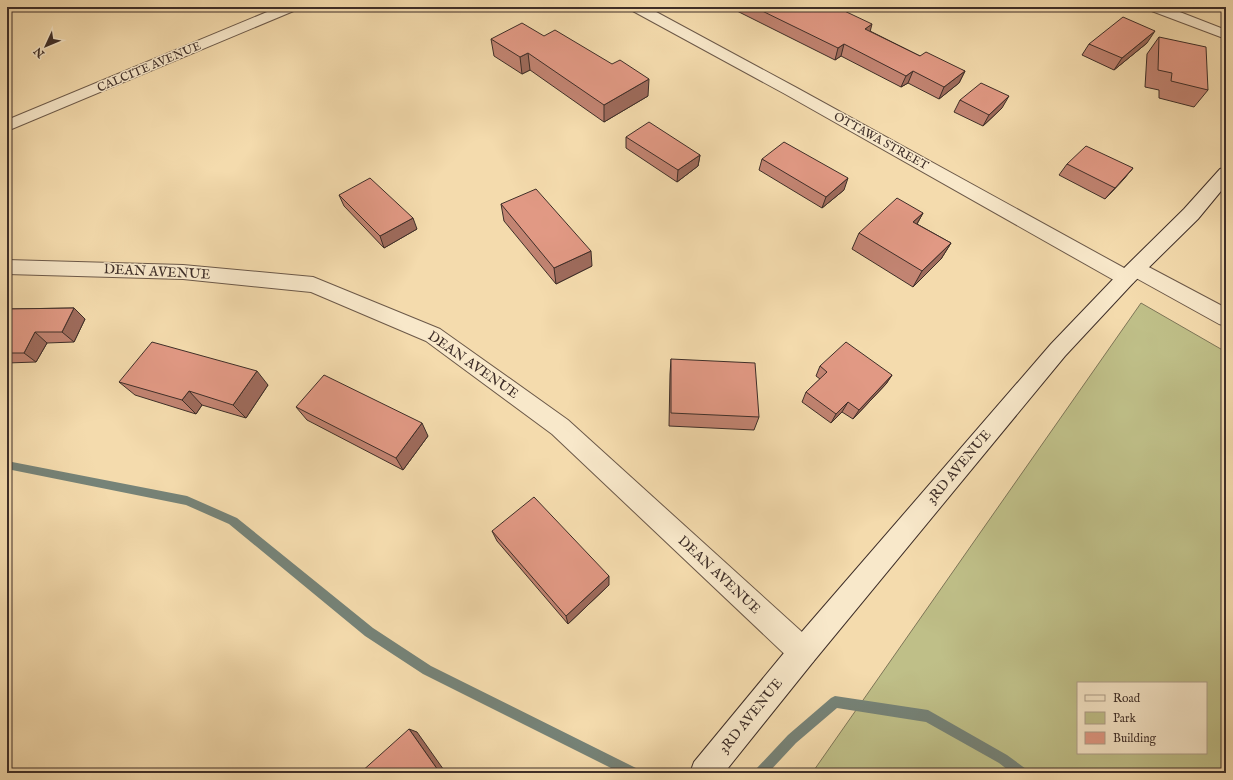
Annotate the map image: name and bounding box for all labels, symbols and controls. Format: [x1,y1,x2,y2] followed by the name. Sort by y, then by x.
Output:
[26,26,66,66] north arrow
[95,38,203,96] street label: CALCITE AVENUE
[31,44,49,61] text: N
[831,109,931,173] street label: OTTAWA STREET
[103,260,211,284] street label: DEAN AVENUE
[424,327,522,403] street label: DEAN AVENUE
[923,426,995,508] street label: 3RD AVENUE
[674,532,764,618] street label: DEAN AVENUE
[715,675,787,757] street label: 3RD AVENUE
[1077,682,1207,754] legend
[1113,691,1141,706] text: Road
[1113,711,1136,726] text: Park
[1113,731,1157,746] text: Building

